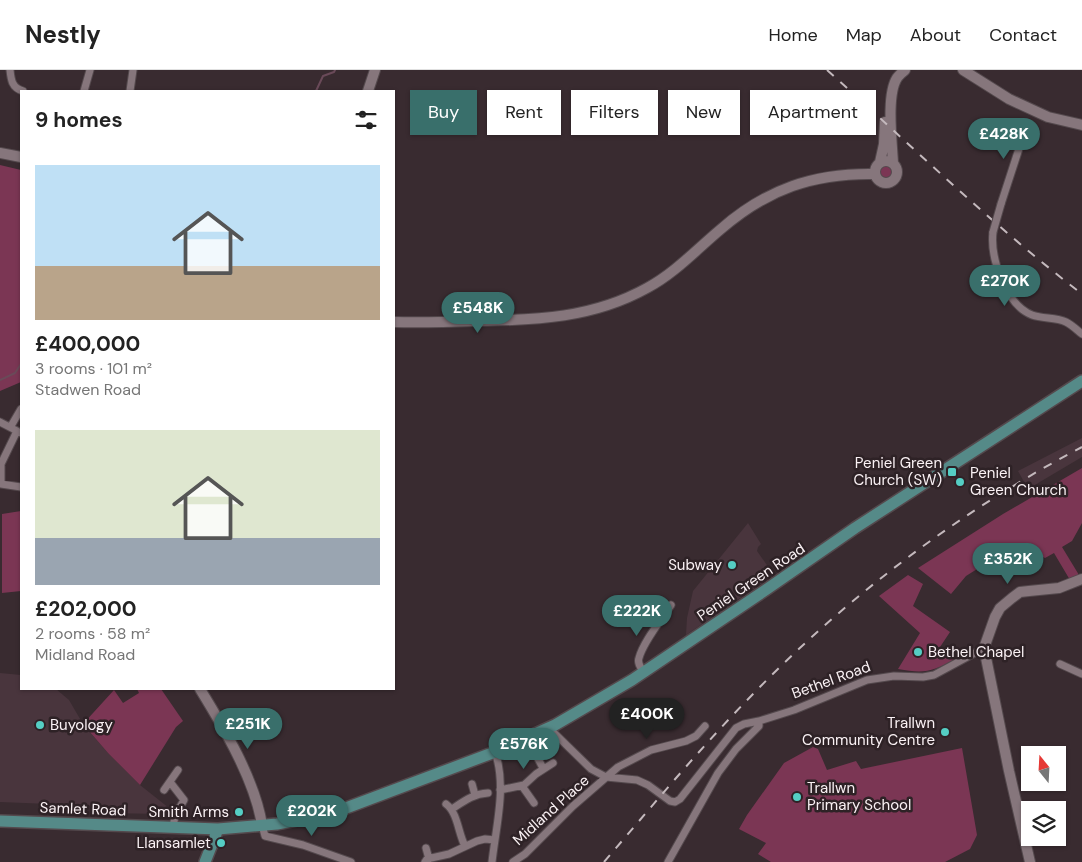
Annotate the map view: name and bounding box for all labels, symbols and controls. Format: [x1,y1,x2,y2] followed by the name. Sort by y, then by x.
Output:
[25,19,101,50] text: Nestly
[768,23,818,47] text: Home
[846,23,882,47] text: Map
[910,23,961,47] text: About
[989,23,1057,47] text: Contact
[410,90,477,135] chip: Buy
[487,90,561,135] chip: Rent
[571,90,658,135] chip: Filters
[668,90,740,135] chip: New
[750,90,876,135] chip: Apartment
[35,106,123,134] text: 9 homes
[352,106,380,134] icon: filters
[969,118,1039,160] pin: £428K
[979,123,1029,144] text: £428K
[163,198,253,288] icon: home
[970,264,1040,307] pin: £270K
[980,270,1030,291] text: £270K
[443,292,513,334] pin: £548K
[453,297,503,318] text: £548K
[35,330,140,358] text: £400,000
[35,358,152,379] text: 3 rooms · 101 m²
[35,379,141,400] text: Stadwen Road
[853,453,942,490] place label: Peniel Green Church (SW)
[163,463,253,553] icon: home
[970,463,1067,500] place label: Peniel Green Church
[946,466,958,478] marker: Peniel Green Church (SW)
[954,476,966,488] marker: Peniel Green Church
[693,538,809,626] street label: Peniel Green Road
[973,542,1043,585] pin: £352K
[983,548,1033,569] text: £352K
[668,555,723,575] place label: Subway
[726,559,738,571] marker: Subway
[602,594,672,637] pin: £222K
[35,595,137,623] text: £202,000
[613,600,661,621] text: £222K
[35,623,150,644] text: 2 rooms · 58 m²
[928,642,1024,662] place label: Bethel Chapel
[35,644,135,665] text: Midland Road
[912,646,924,658] marker: Bethel Chapel
[789,656,873,704] street label: Bethel Road
[612,698,682,740] pin: £400K
[620,703,674,724] text: £400K
[213,708,283,750] pin: £251K
[225,713,271,734] text: £251K
[802,713,935,750] place label: Trallwn Community Centre
[50,715,113,735] place label: Buyology
[34,719,46,731] marker: Buyology
[939,726,951,738] marker: Trallwn Community Centre
[489,728,559,770] pin: £576K
[500,733,548,754] text: £576K
[1021,746,1066,791] north arrow
[1021,746,1066,846] map controls
[508,770,594,850] street label: Midland Place
[807,778,911,815] place label: Trallwn Primary School
[791,791,803,803] marker: Trallwn Primary School
[277,794,347,837] pin: £202K
[39,797,127,821] street label: Samlet Road
[287,800,337,821] text: £202K
[1021,801,1066,846] button: layers
[148,802,229,822] place label: Smith Arms
[233,806,245,818] marker: Smith Arms
[136,833,211,853] place label: Llansamlet
[215,837,227,849] marker: Llansamlet

